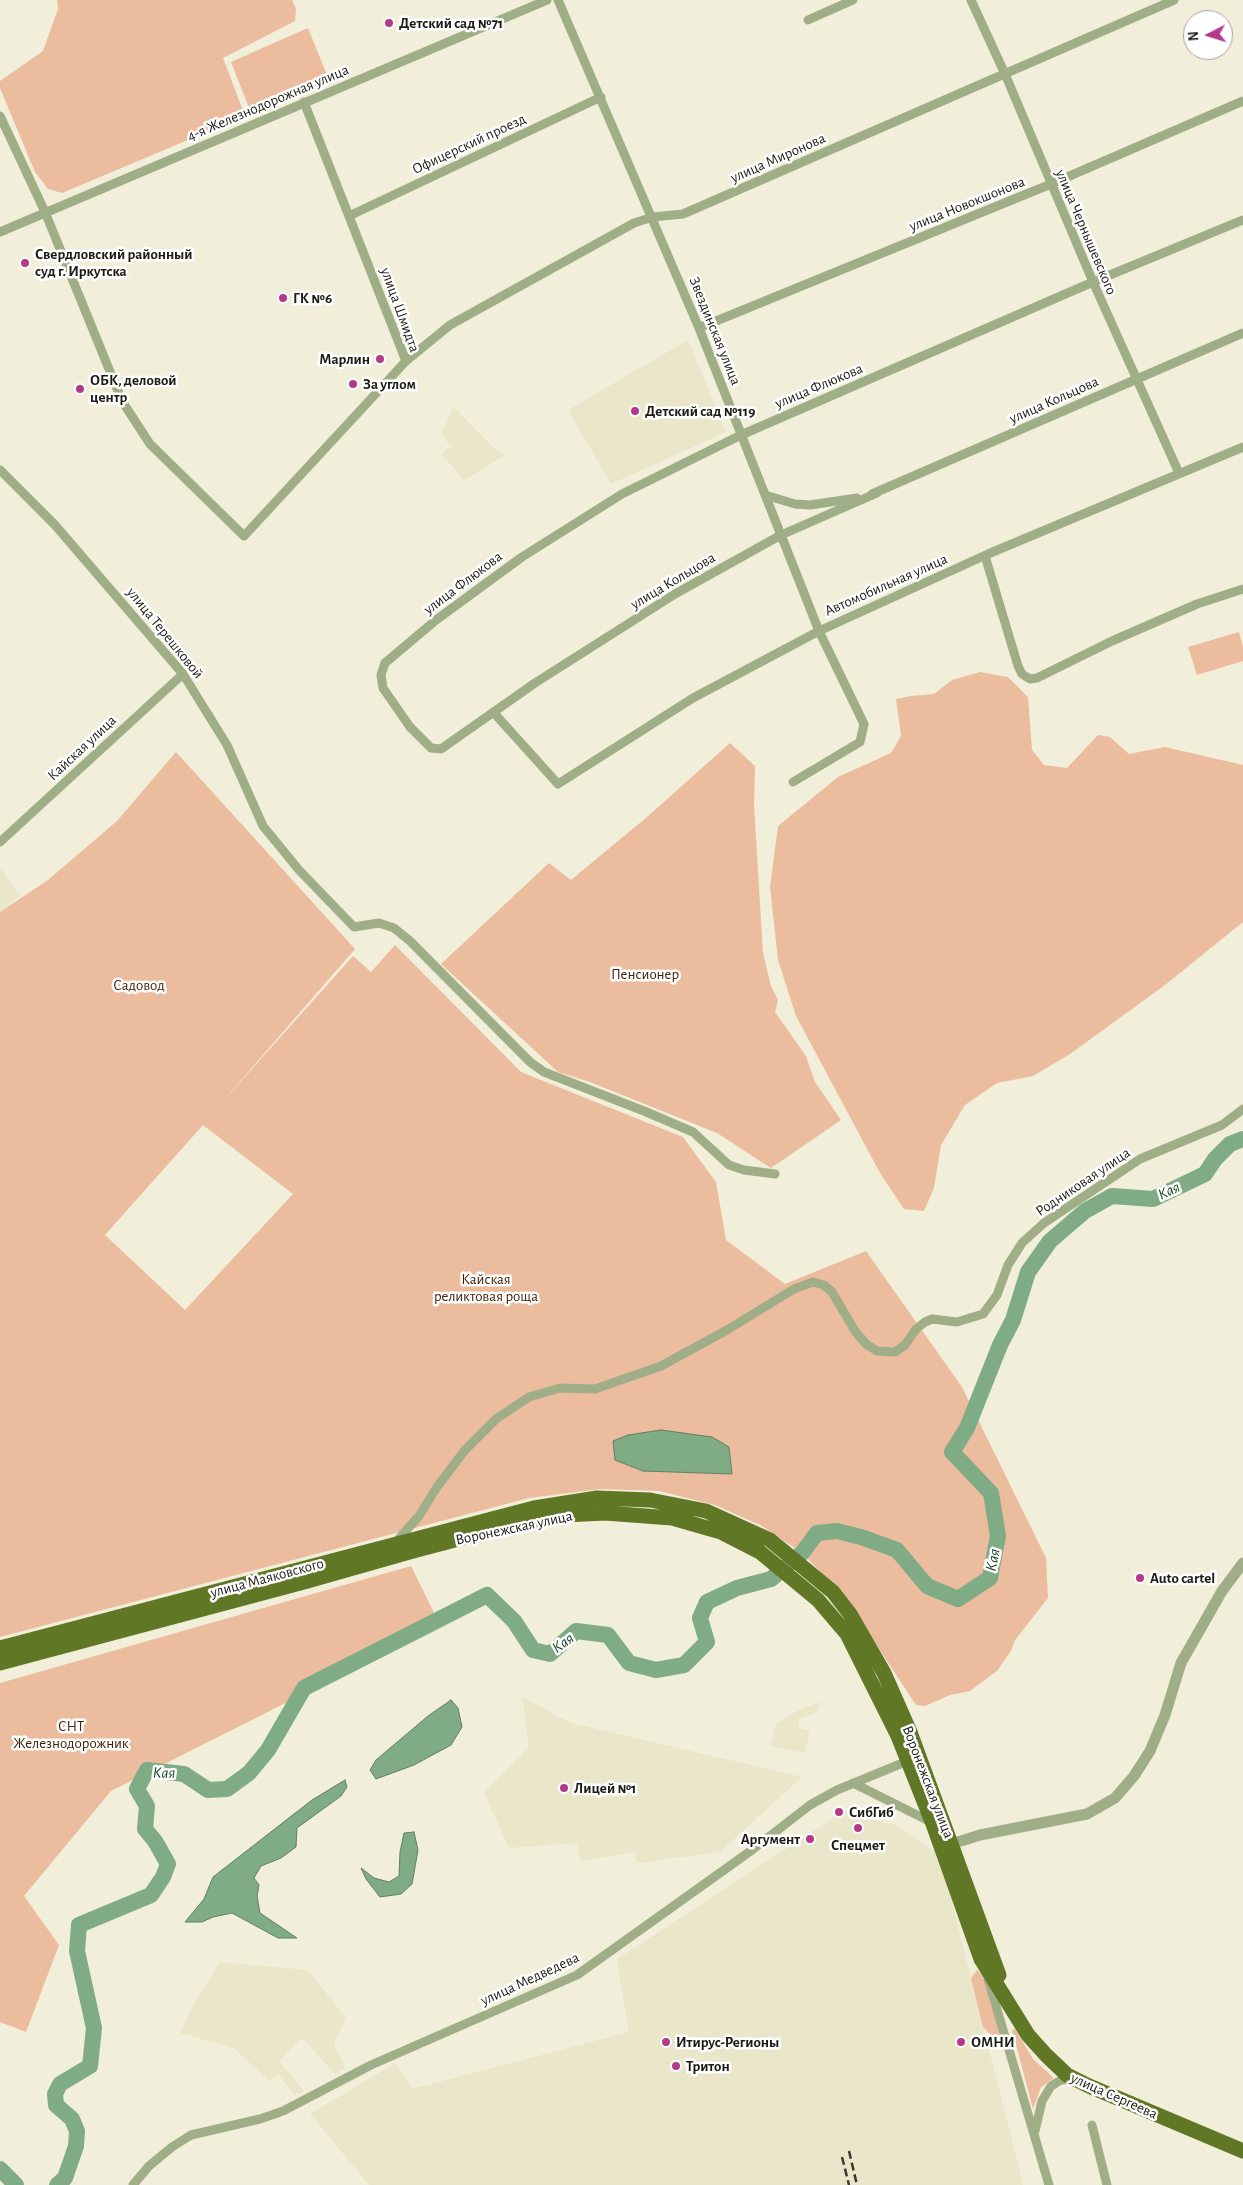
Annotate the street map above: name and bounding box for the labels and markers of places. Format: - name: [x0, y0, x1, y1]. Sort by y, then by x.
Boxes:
- place label: Детский сад №71: [399, 14, 503, 32]
- marker: Детский сад №71: [383, 17, 395, 29]
- place label: Свердловский районный суд г. Иркутска: [35, 245, 193, 280]
- marker: Свердловский районный суд г. Иркутска: [19, 257, 31, 269]
- place label: ГК №6: [293, 289, 332, 307]
- marker: ГК №6: [277, 292, 289, 304]
- place label: Марлин: [319, 350, 370, 368]
- marker: Марлин: [374, 353, 386, 365]
- place label: ОБК, деловой центр: [90, 371, 177, 406]
- place label: За углом: [363, 375, 416, 393]
- marker: За углом: [347, 378, 359, 390]
- marker: ОБК, деловой центр: [74, 383, 86, 395]
- place label: Детский сад №119: [645, 402, 755, 420]
- marker: Детский сад №119: [629, 405, 641, 417]
- place label: Auto cartel: [1150, 1569, 1215, 1587]
- marker: Auto cartel: [1134, 1572, 1146, 1584]
- place label: Лицей №1: [574, 1779, 636, 1797]
- marker: Лицей №1: [558, 1782, 570, 1794]
- place label: СибГиб: [849, 1803, 894, 1821]
- marker: СибГиб: [833, 1806, 845, 1818]
- marker: Спецмет: [852, 1822, 864, 1834]
- place label: Аргумент: [741, 1830, 800, 1848]
- marker: Аргумент: [804, 1833, 816, 1845]
- place label: Спецмет: [831, 1836, 885, 1854]
- place label: Итирус-Регионы: [676, 2033, 779, 2051]
- place label: ОМНИ: [971, 2033, 1015, 2051]
- marker: Итирус-Регионы: [660, 2036, 672, 2048]
- marker: ОМНИ: [955, 2036, 967, 2048]
- place label: Тритон: [686, 2057, 730, 2075]
- marker: Тритон: [670, 2060, 682, 2072]

